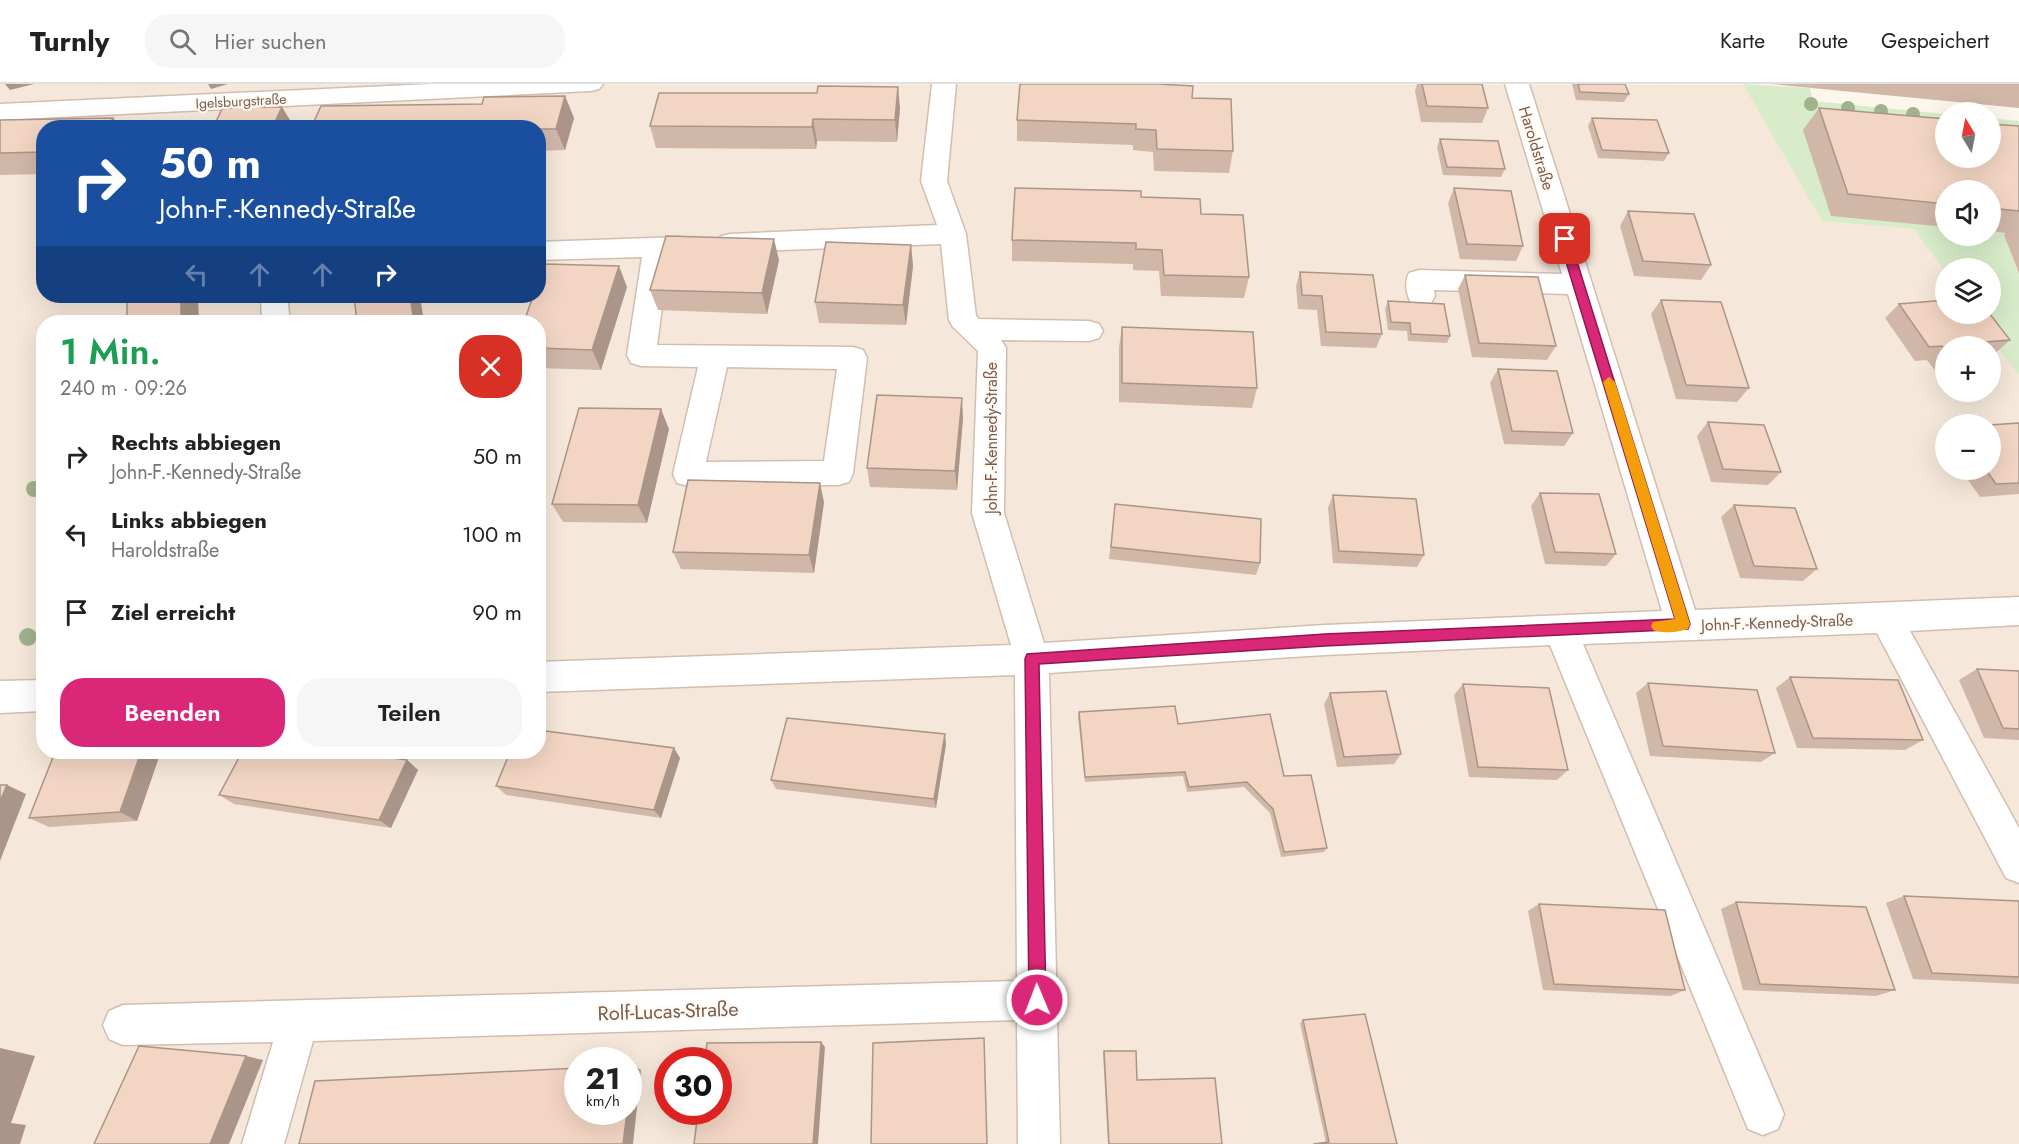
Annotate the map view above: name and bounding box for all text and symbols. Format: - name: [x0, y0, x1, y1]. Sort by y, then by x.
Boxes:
- search box: [145, 14, 565, 68]
- text: Turnly: [30, 21, 109, 62]
- icon: search: [166, 25, 199, 58]
- text: Hier suchen: [214, 25, 327, 57]
- text: Karte: [1720, 26, 1765, 56]
- text: Route: [1798, 26, 1848, 56]
- text: Gespeichert: [1881, 26, 1989, 56]
- street label: Igelsburgstraße: [195, 89, 287, 113]
- north arrow: [1935, 102, 2001, 168]
- map controls: [1935, 102, 2001, 480]
- street label: Haroldstraße: [1513, 103, 1560, 193]
- text: 50 m: [159, 133, 261, 194]
- icon: right: [60, 144, 138, 222]
- button: sound: [1935, 180, 2001, 246]
- text: John-F.-Kennedy-Straße: [159, 189, 416, 228]
- pin: [1539, 213, 1590, 264]
- icon: arrive: [1548, 222, 1581, 255]
- icon: left: [180, 258, 213, 291]
- icon: ahead: [243, 258, 276, 291]
- icon: ahead: [306, 258, 339, 291]
- icon: right: [369, 258, 402, 291]
- button: layers: [1935, 258, 2001, 324]
- text: 1 Min.: [60, 325, 161, 377]
- button: close: [459, 335, 522, 398]
- button: +: [1935, 336, 2001, 402]
- street label: John-F.-Kennedy-Straße: [980, 362, 1003, 516]
- text: 240 m · 09:26: [60, 374, 187, 403]
- button: −: [1935, 414, 2001, 480]
- text: Rechts abbiegen: [111, 426, 281, 458]
- icon: right: [60, 440, 93, 473]
- text: 50 m: [473, 440, 522, 472]
- text: John-F.-Kennedy-Straße: [111, 458, 301, 487]
- text: Links abbiegen: [111, 504, 267, 536]
- icon: left: [60, 518, 93, 551]
- text: 100 m: [462, 518, 522, 550]
- text: Haroldstraße: [111, 536, 219, 565]
- icon: arrive: [60, 596, 93, 629]
- text: Ziel erreicht: [111, 596, 235, 628]
- text: 90 m: [472, 596, 522, 628]
- street label: John-F.-Kennedy-Straße: [1699, 608, 1853, 637]
- button: Beenden: [60, 678, 285, 747]
- button: Teilen: [297, 678, 522, 747]
- position arrow: [1005, 968, 1069, 1032]
- street label: Rolf-Lucas-Straße: [597, 995, 739, 1028]
- speed limit sign: 30: [654, 1047, 732, 1125]
- text: 21: [586, 1057, 620, 1100]
- text: km/h: [586, 1090, 620, 1112]

